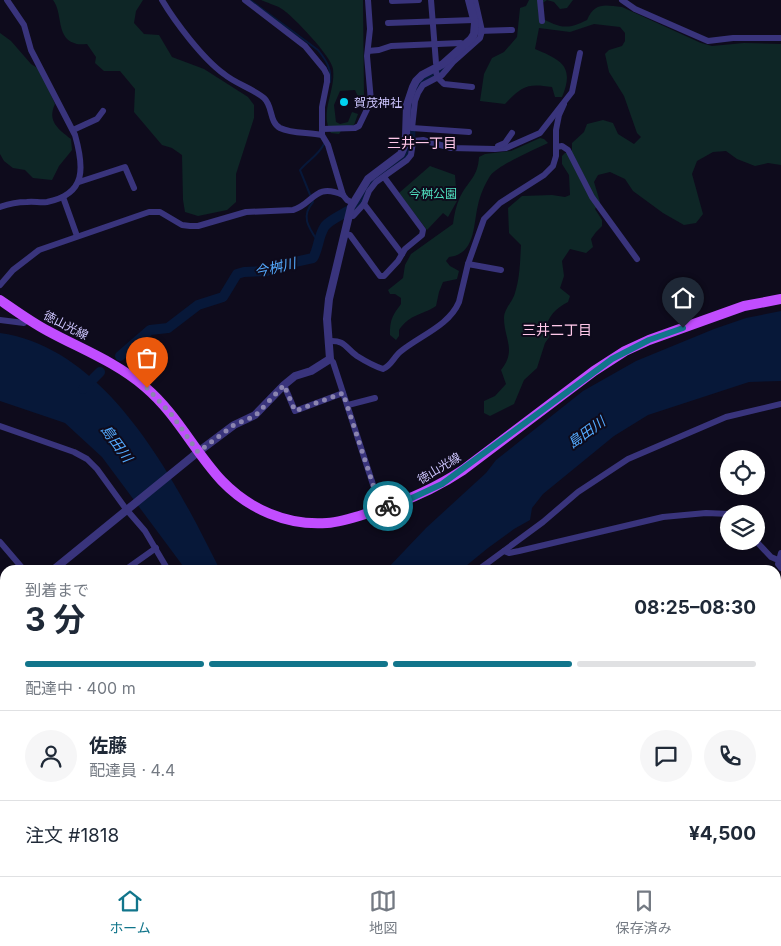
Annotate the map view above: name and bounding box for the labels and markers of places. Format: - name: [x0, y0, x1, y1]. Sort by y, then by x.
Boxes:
- place label: 賀茂神社: [354, 95, 402, 110]
- marker: 賀茂神社: [338, 96, 350, 108]
- pin: [662, 277, 704, 328]
- pin: [126, 337, 168, 388]

